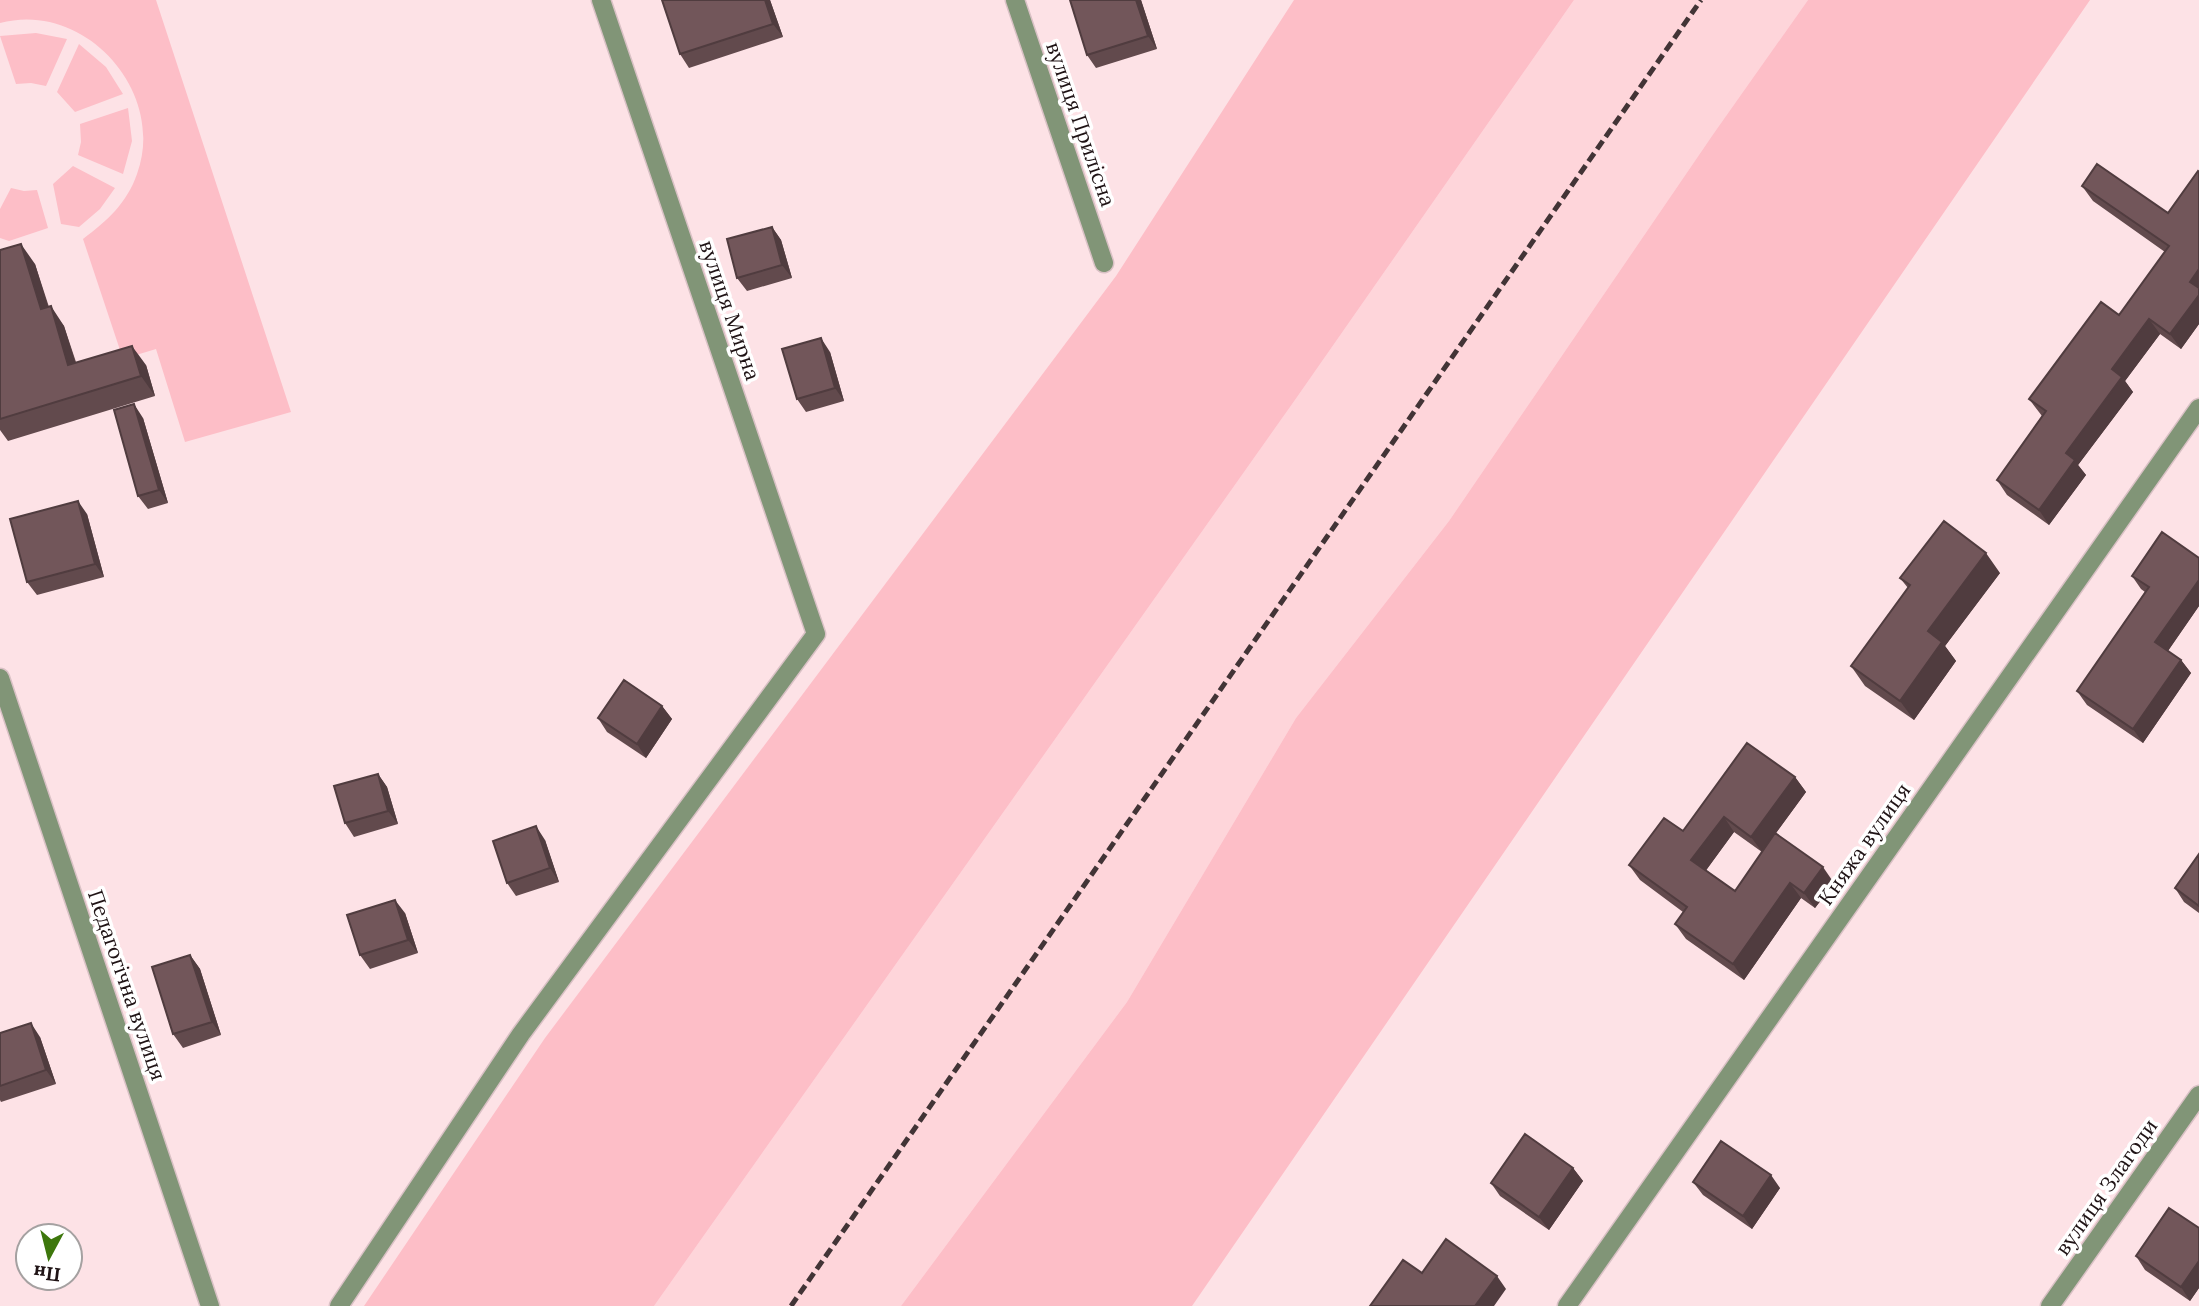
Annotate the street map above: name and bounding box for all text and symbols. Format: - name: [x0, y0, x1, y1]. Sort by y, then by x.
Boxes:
- street label: вулиця Прилісна: [1040, 38, 1122, 210]
- street label: вулиця Мирна: [693, 236, 767, 384]
- street label: Княжа вулиця: [1812, 778, 1916, 910]
- street label: Педагогічна вулиця: [82, 886, 172, 1084]
- street label: вулиця Злагоди: [2049, 1113, 2163, 1261]
- north arrow: [14, 1222, 84, 1292]
- text: Пн: [32, 1260, 62, 1287]

